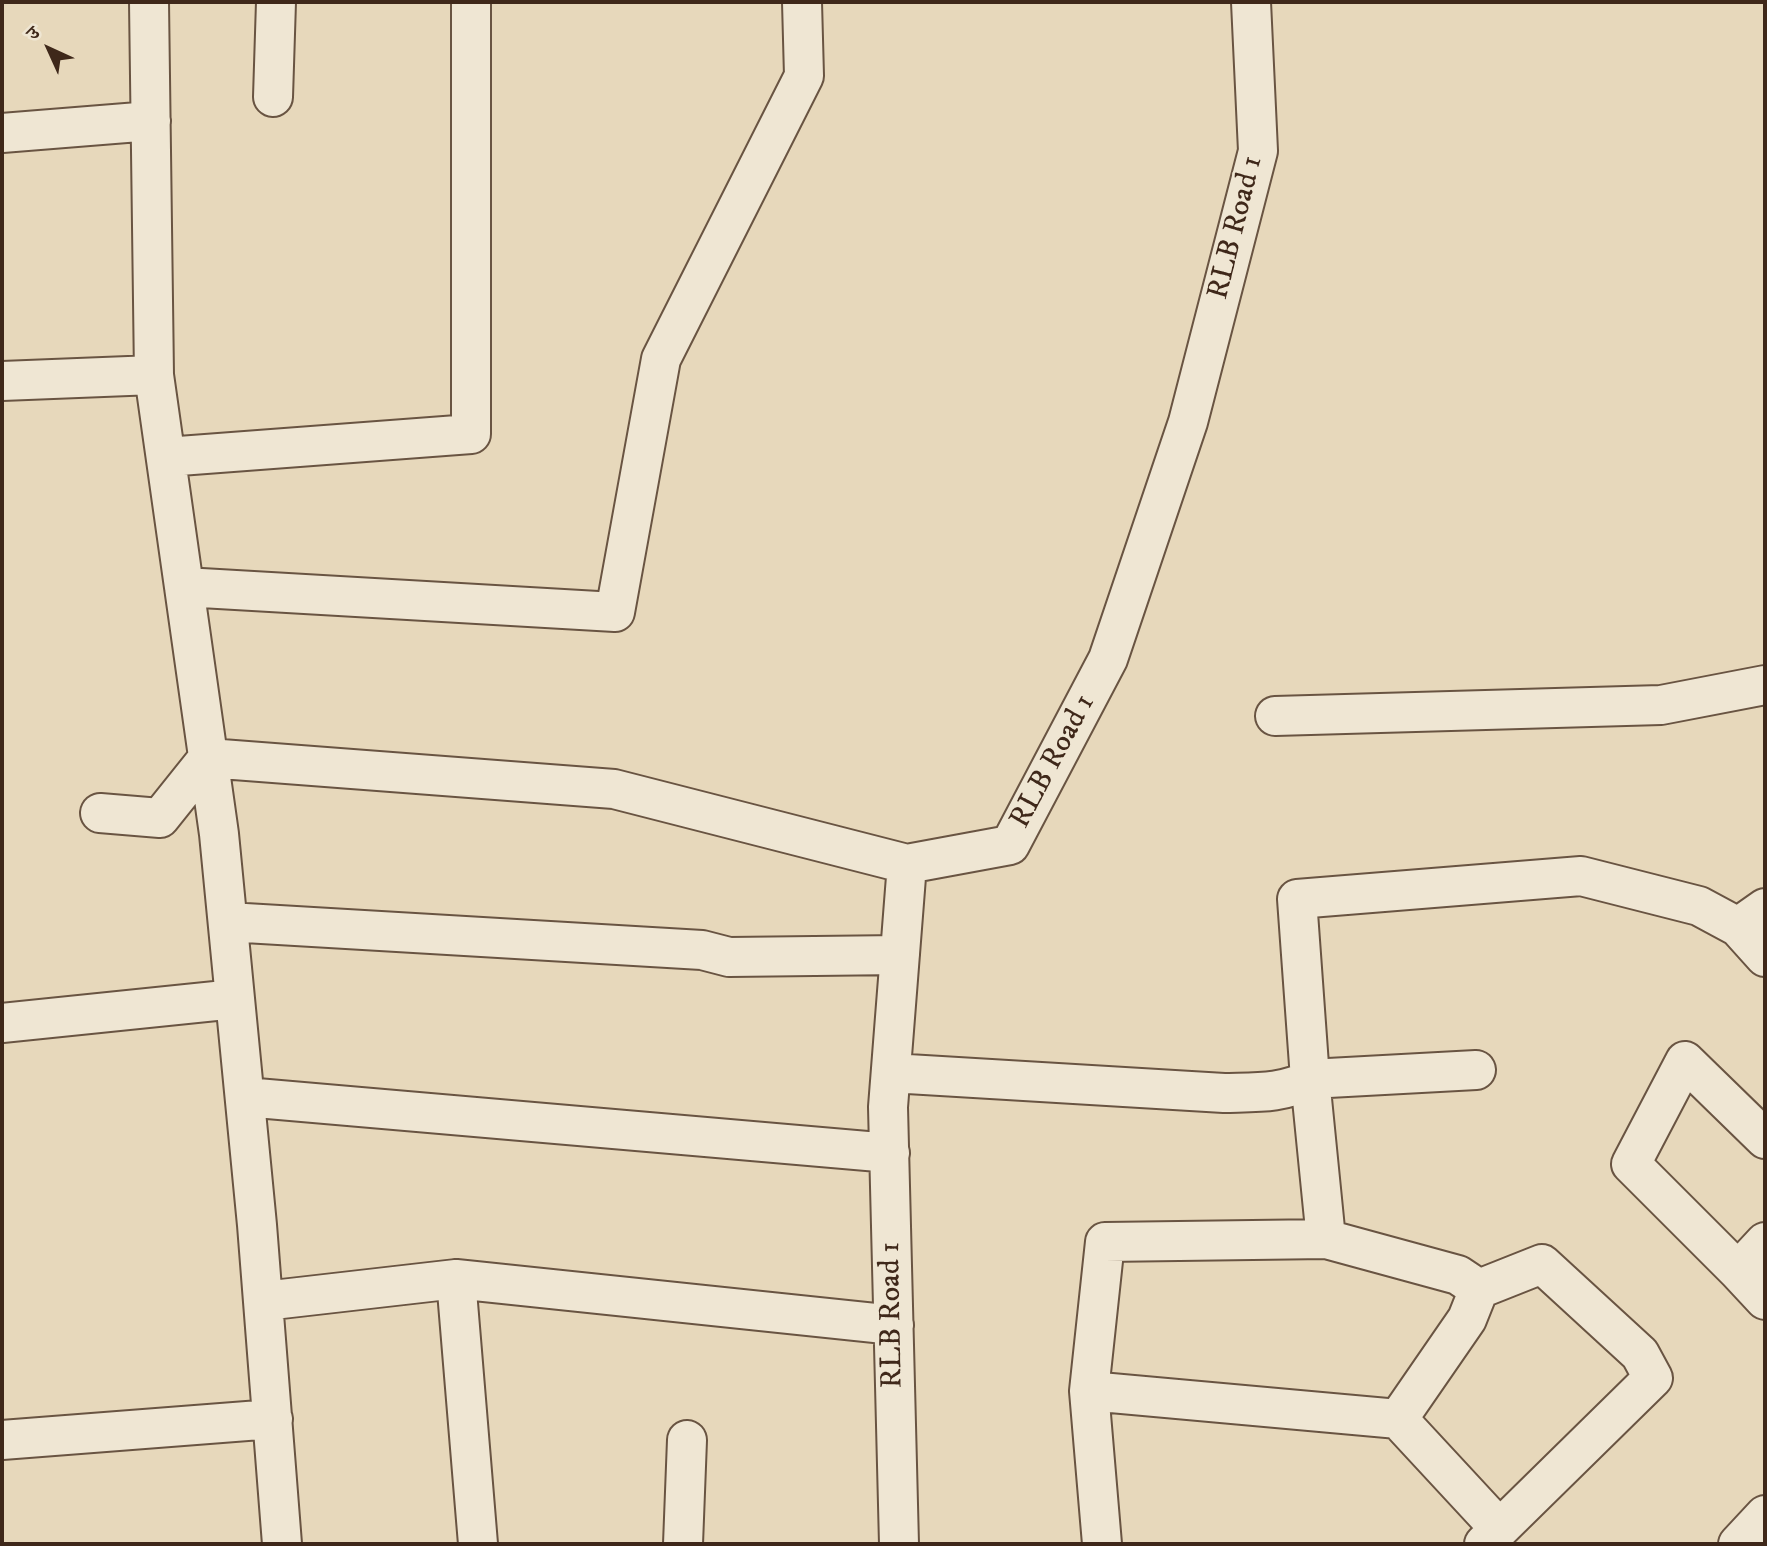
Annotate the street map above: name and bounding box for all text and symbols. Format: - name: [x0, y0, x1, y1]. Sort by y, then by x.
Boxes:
- north arrow: [14, 14, 84, 84]
- text: उ: [22, 22, 45, 45]
- street label: RLB Road 1: [1202, 153, 1272, 303]
- street label: RLB Road 1: [1004, 689, 1104, 835]
- street label: RLB Road 1: [874, 1241, 912, 1389]

